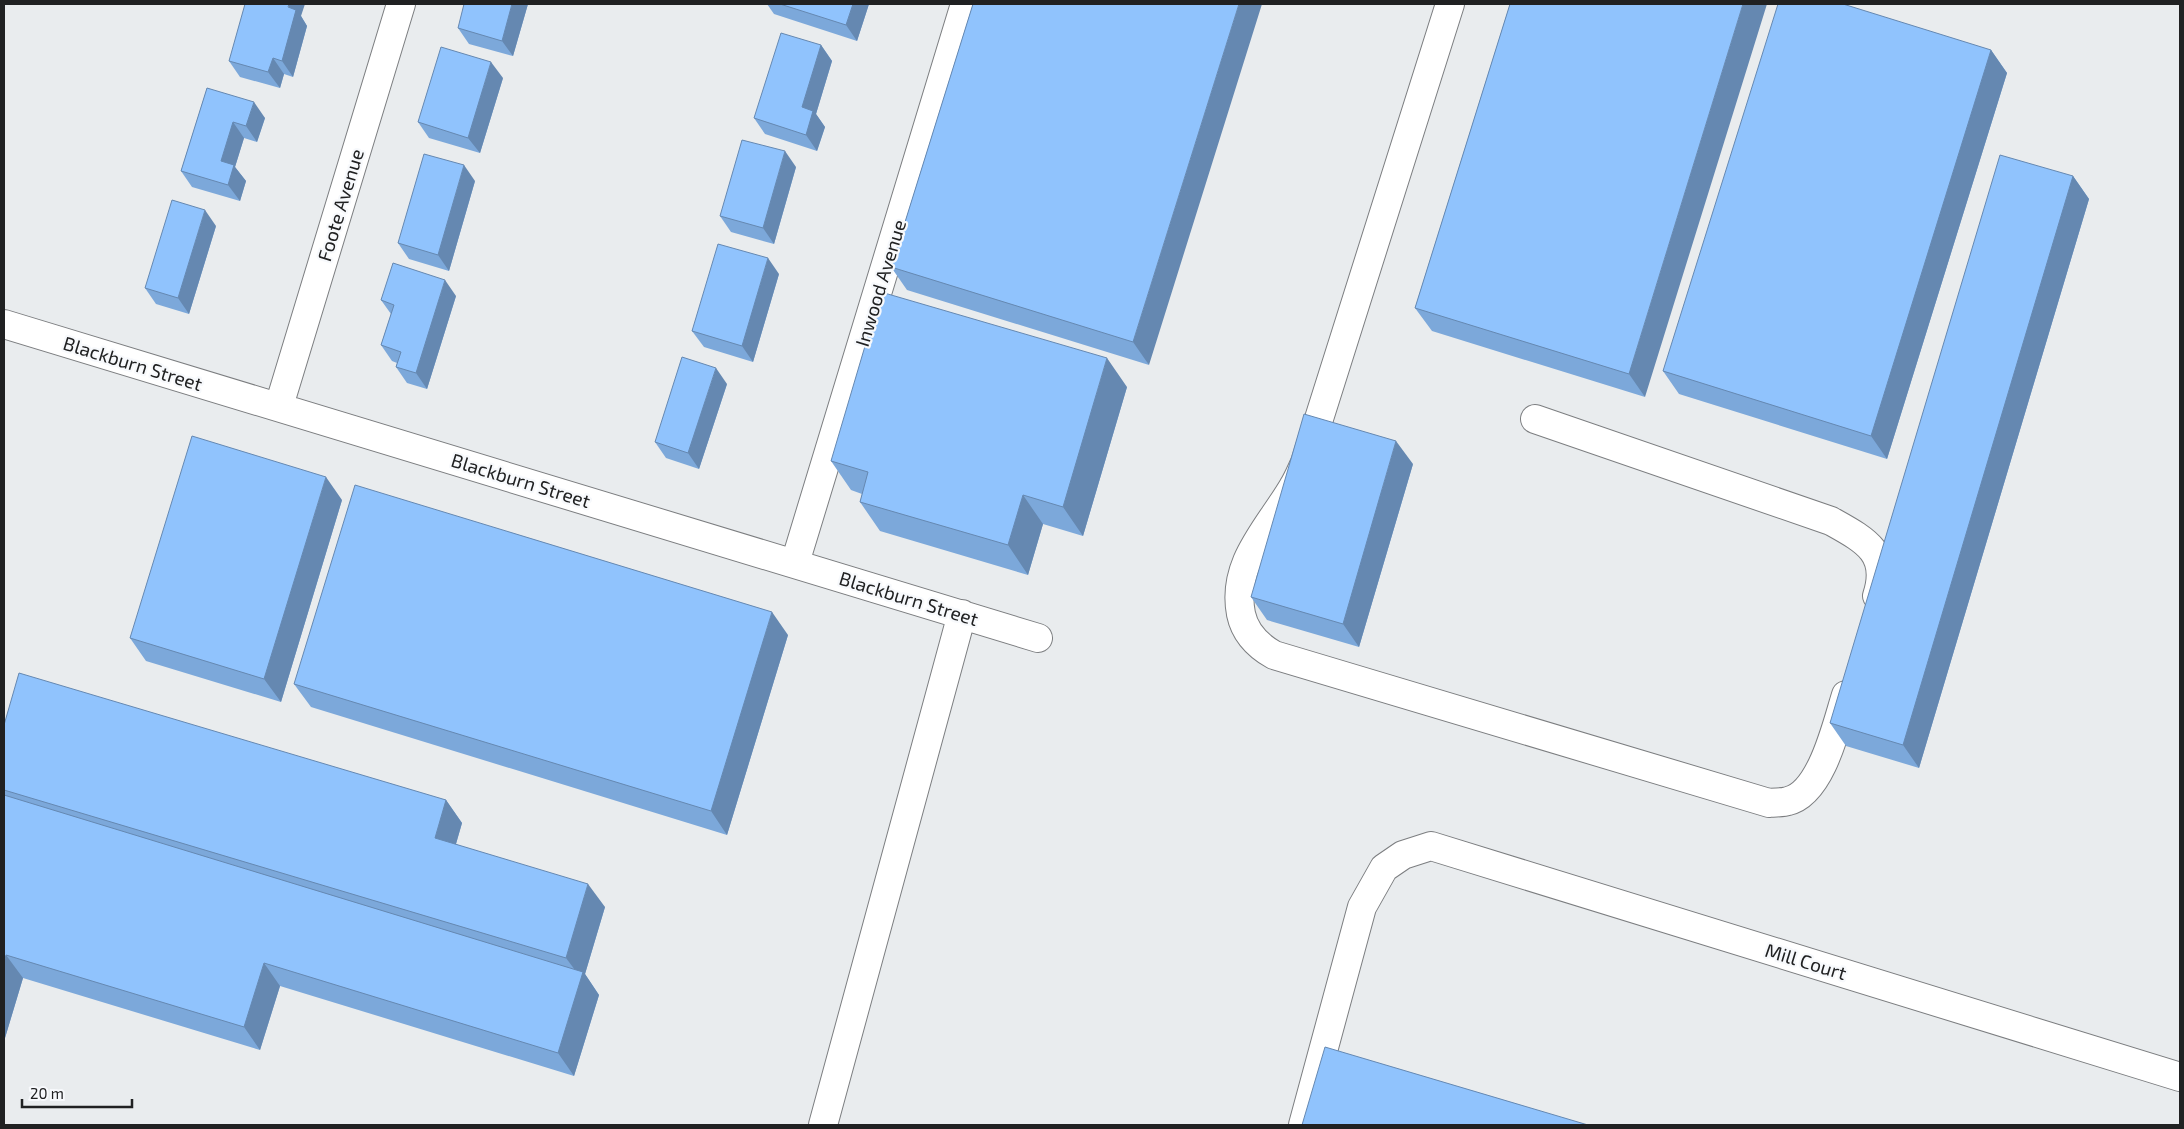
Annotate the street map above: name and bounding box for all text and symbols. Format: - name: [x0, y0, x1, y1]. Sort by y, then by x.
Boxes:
- street label: Foote Avenue: [312, 146, 368, 264]
- street label: Inwood Avenue: [850, 217, 910, 349]
- street label: Blackburn Street: [61, 331, 205, 395]
- street label: Blackburn Street: [449, 448, 593, 512]
- street label: Blackburn Street: [837, 566, 981, 630]
- street label: Mill Court: [1763, 938, 1849, 984]
- scale bar: [22, 1076, 132, 1108]
- text: 20 m: [30, 1084, 64, 1102]

